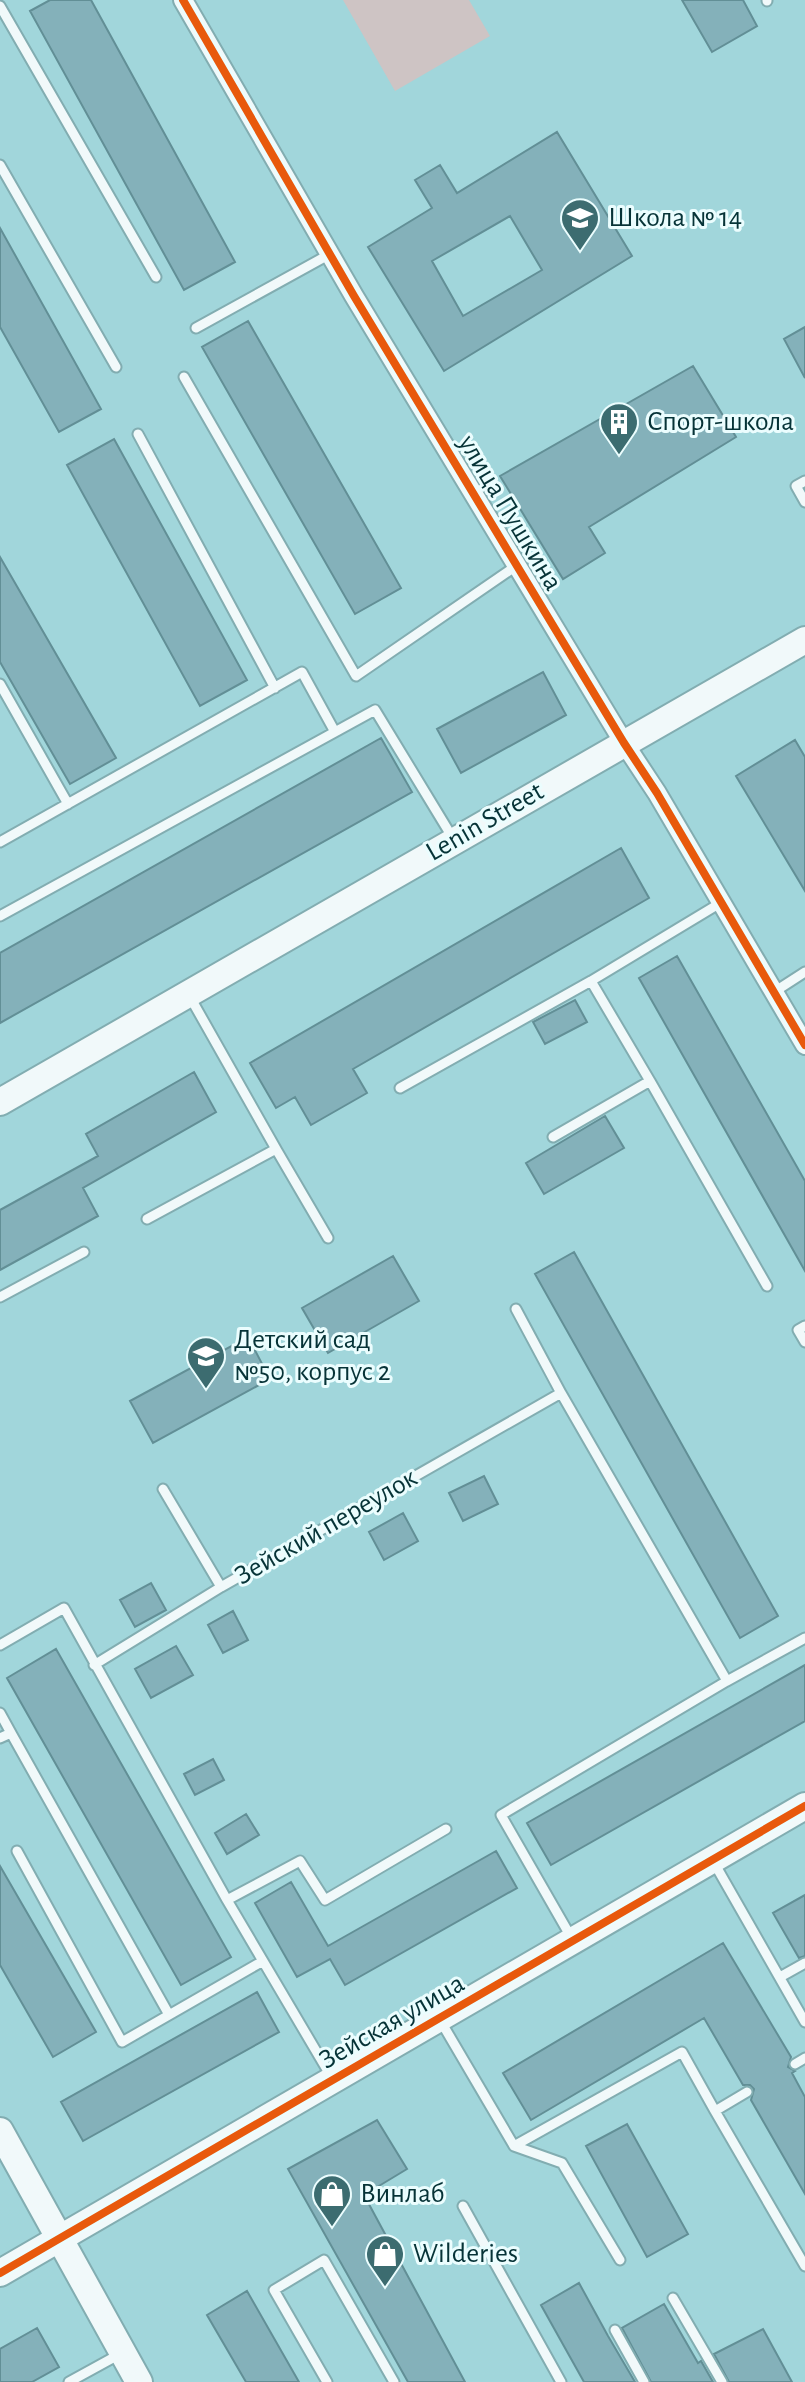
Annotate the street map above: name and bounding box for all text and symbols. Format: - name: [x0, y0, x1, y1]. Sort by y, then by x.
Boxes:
- school or university icon: Школа № 14: [559, 197, 601, 252]
- place label: Школа № 14: [608, 204, 742, 232]
- building icon: Спорт-школа: [598, 401, 640, 456]
- place label: Спорт-школа: [647, 408, 794, 436]
- street label: улица Пушкина: [452, 430, 567, 596]
- street label: Lenin Street: [422, 777, 549, 867]
- place label: Детский сад №50, корпус 2: [234, 1326, 390, 1386]
- school or university icon: Детский сад №50, корпус 2: [185, 1335, 227, 1390]
- street label: Зейский переулок: [230, 1464, 422, 1590]
- street label: Зейская улица: [315, 1969, 469, 2075]
- shop icon: Винлаб: [311, 2173, 353, 2228]
- place label: Винлаб: [360, 2180, 445, 2208]
- shop icon: Wilderies: [364, 2233, 406, 2288]
- place label: Wilderies: [413, 2240, 518, 2268]

